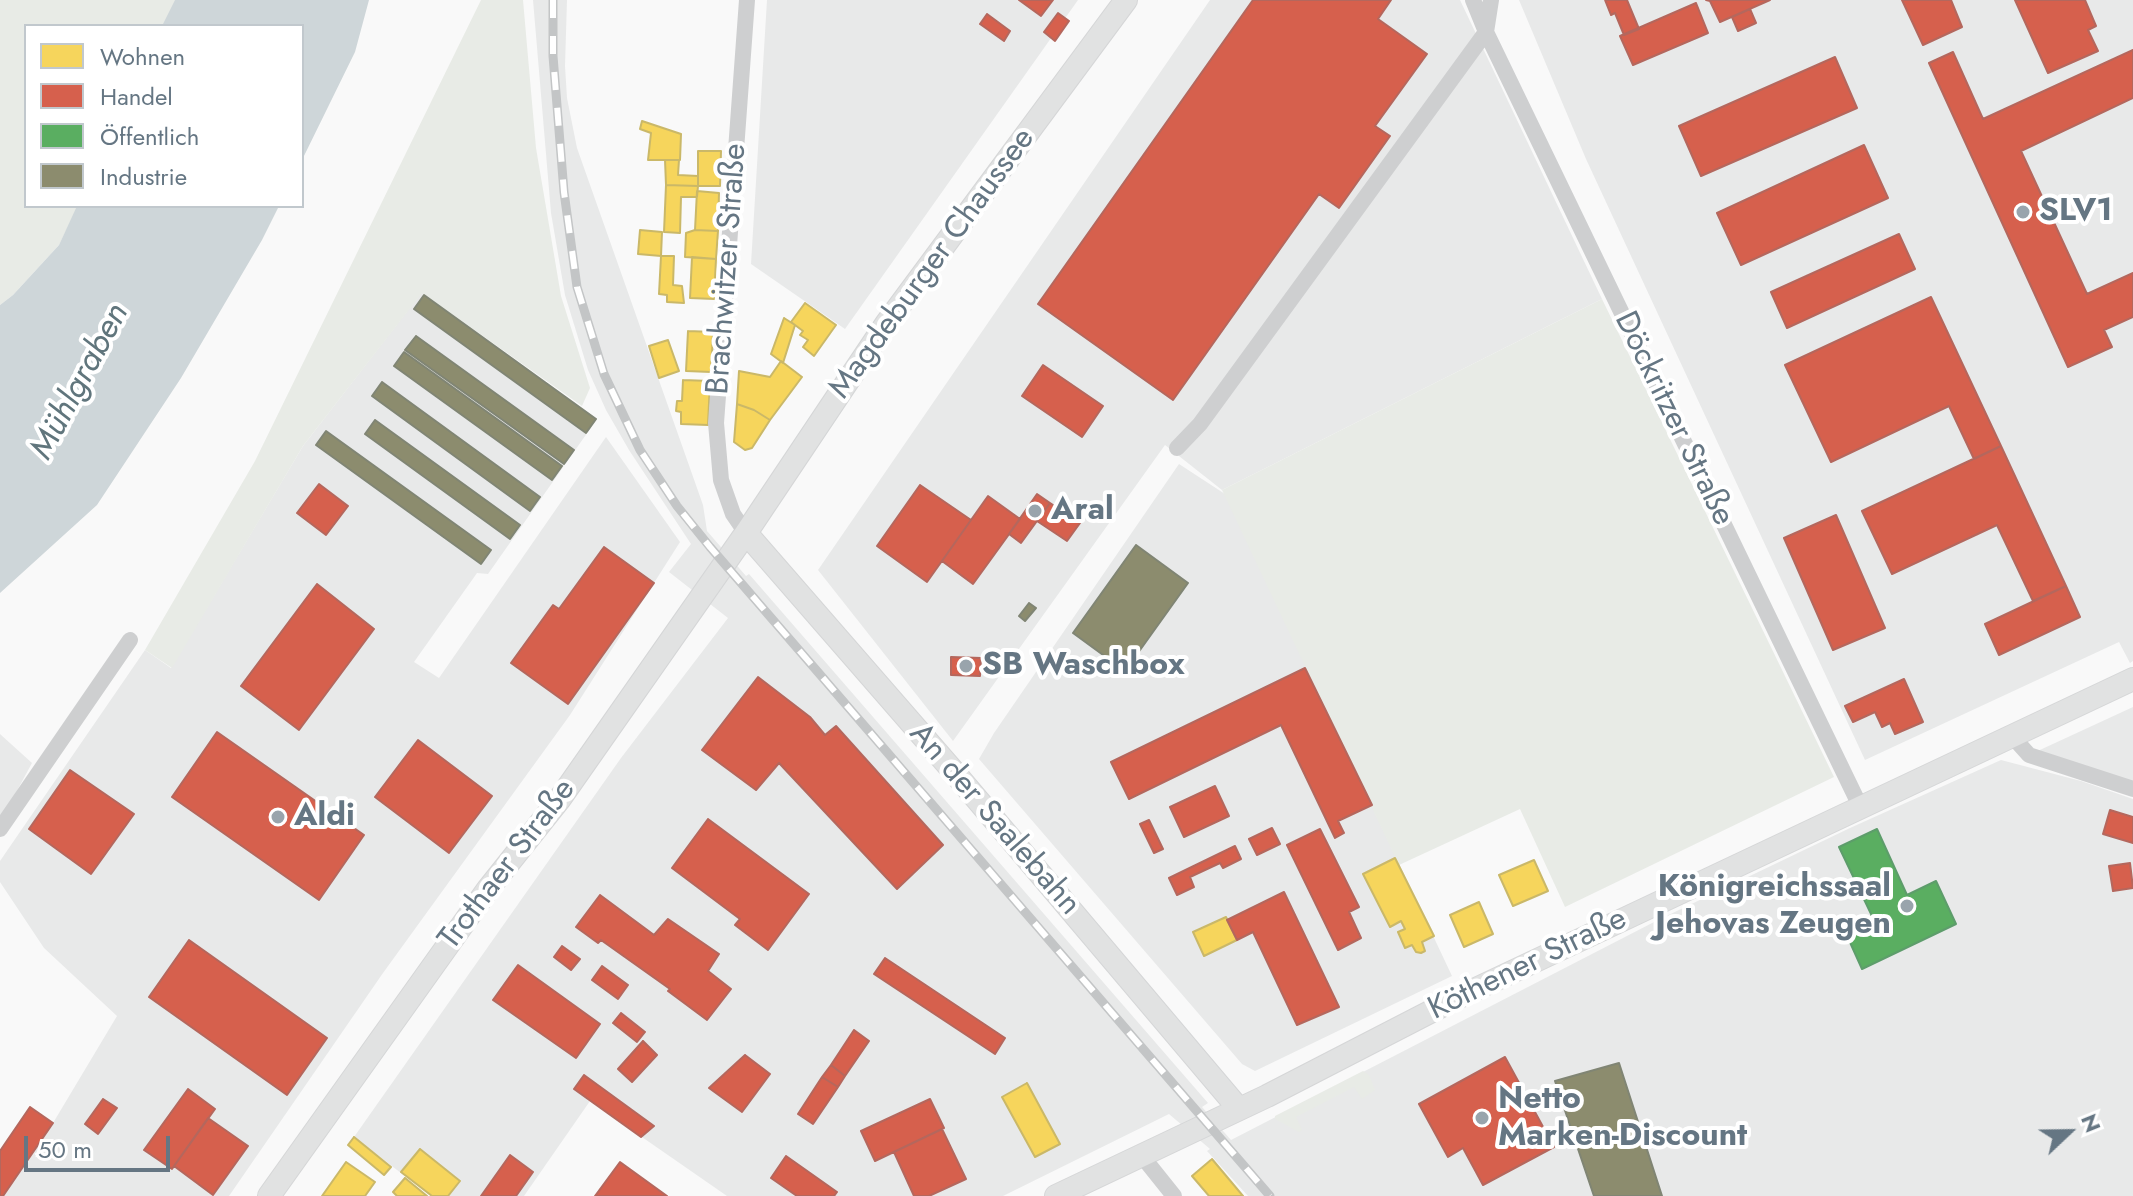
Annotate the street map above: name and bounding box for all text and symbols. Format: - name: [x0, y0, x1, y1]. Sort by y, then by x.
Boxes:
- legend: [24, 24, 304, 208]
- text: Wohnen: [100, 39, 185, 74]
- text: Handel: [100, 79, 173, 114]
- text: Öffentlich: [100, 119, 199, 154]
- street label: Magdeburger Chaussee: [822, 121, 1044, 407]
- street label: Brachwitzer Straße: [700, 142, 756, 396]
- text: Industrie: [100, 159, 187, 194]
- place label: SLV1: [2039, 193, 2113, 231]
- marker: SLV1: [2014, 203, 2032, 221]
- water label: Mühlgraben: [23, 297, 139, 467]
- street label: Döckritzer Straße: [1605, 306, 1741, 532]
- place label: Aral: [1051, 492, 1114, 530]
- marker: Aral: [1026, 502, 1044, 520]
- place label: SB Waschbox: [982, 647, 1185, 685]
- marker: SB Waschbox: [957, 657, 975, 675]
- street label: An der Saalebahn: [900, 716, 1088, 924]
- street label: Trothaer Straße: [431, 772, 585, 958]
- place label: Aldi: [294, 798, 355, 836]
- marker: Aldi: [269, 808, 287, 826]
- place label: Königreichssaal Jehovas Zeugen: [1655, 869, 1891, 944]
- marker: Königreichssaal Jehovas Zeugen: [1898, 897, 1916, 915]
- street label: Köthener Straße: [1423, 900, 1633, 1030]
- place label: Netto Marken-Discount: [1498, 1081, 1747, 1156]
- north arrow: [2029, 1092, 2109, 1172]
- marker: Netto Marken-Discount: [1473, 1109, 1491, 1127]
- text: N: [2073, 1109, 2109, 1137]
- scale bar: [28, 1120, 174, 1170]
- text: 50 m: [38, 1132, 92, 1167]

